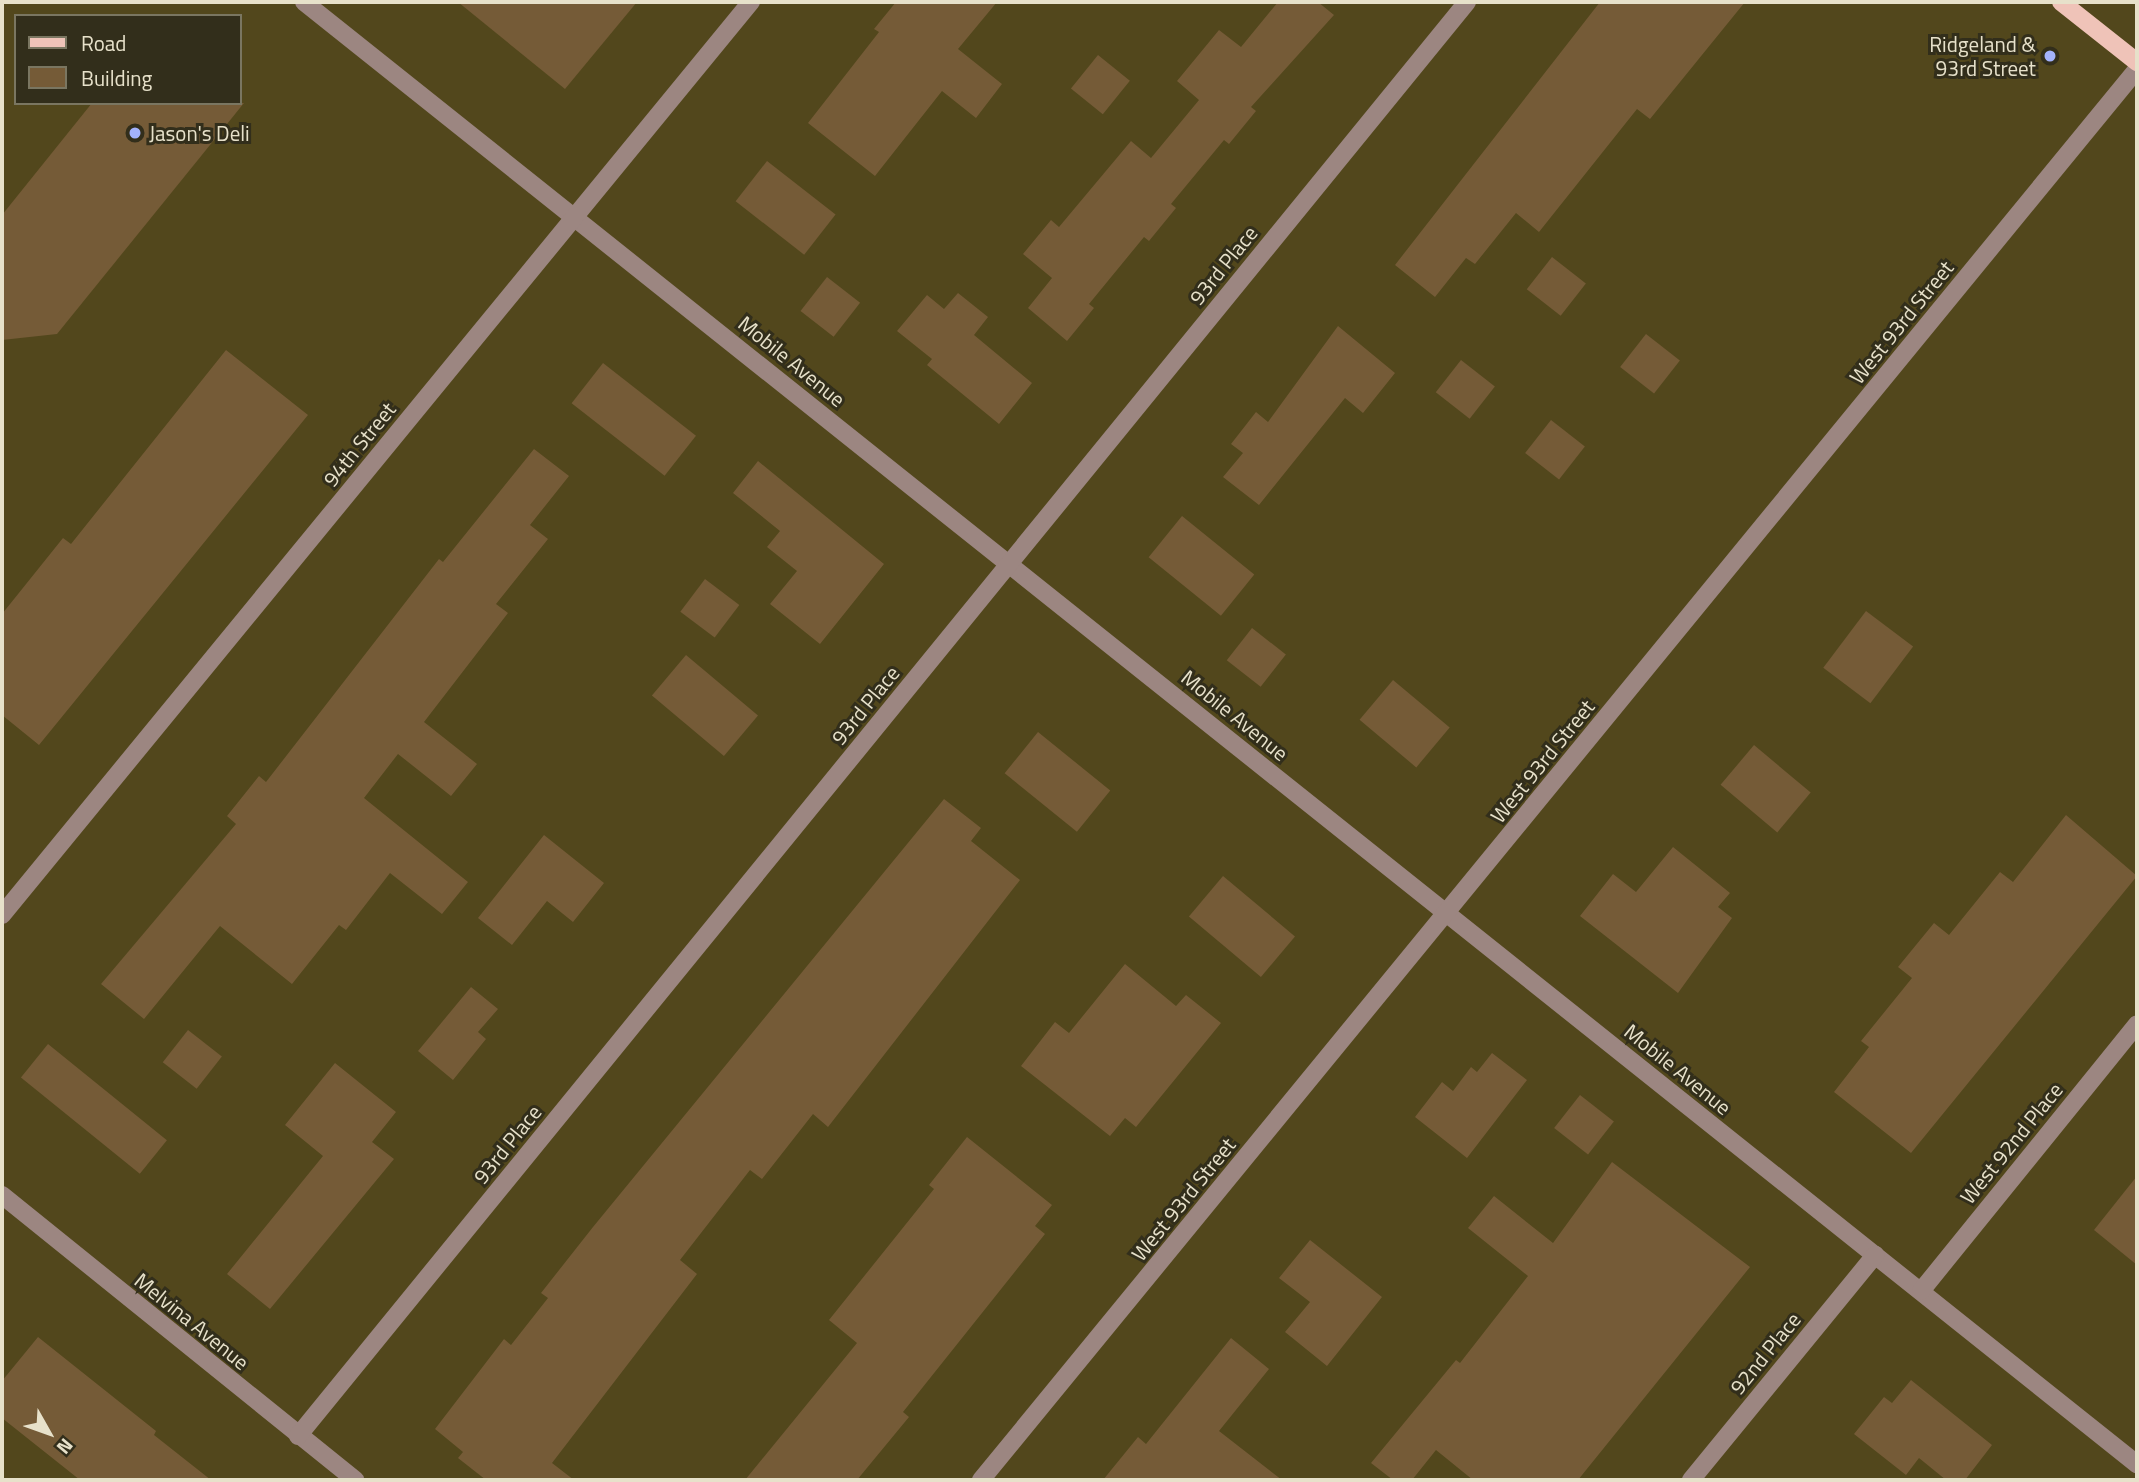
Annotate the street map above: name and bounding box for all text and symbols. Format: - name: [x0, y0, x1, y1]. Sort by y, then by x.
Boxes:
- legend: [14, 14, 242, 105]
- text: Road: [81, 27, 126, 59]
- place label: Ridgeland & 93rd Street: [1929, 31, 2036, 81]
- marker: Ridgeland & 93rd Street: [2042, 48, 2058, 64]
- text: Building: [81, 62, 152, 94]
- place label: Jason's Deli: [149, 120, 250, 146]
- marker: Jason's Deli: [127, 125, 143, 141]
- street label: 93rd Place: [1184, 221, 1262, 309]
- street label: West 93rd Street: [1844, 255, 1958, 389]
- street label: Mobile Avenue: [734, 310, 850, 412]
- street label: 94th Street: [317, 397, 401, 491]
- street label: 93rd Place: [826, 661, 904, 749]
- street label: Mobile Avenue: [1177, 664, 1293, 766]
- street label: West 93rd Street: [1485, 694, 1599, 828]
- street label: Mobile Avenue: [1620, 1018, 1736, 1120]
- street label: West 92nd Place: [1954, 1077, 2068, 1209]
- street label: 93rd Place: [468, 1100, 546, 1188]
- street label: West 93rd Street: [1126, 1132, 1240, 1266]
- street label: Melvina Avenue: [130, 1267, 254, 1375]
- street label: 92nd Place: [1724, 1307, 1806, 1399]
- north arrow: [14, 1398, 84, 1468]
- text: N: [50, 1432, 81, 1461]

